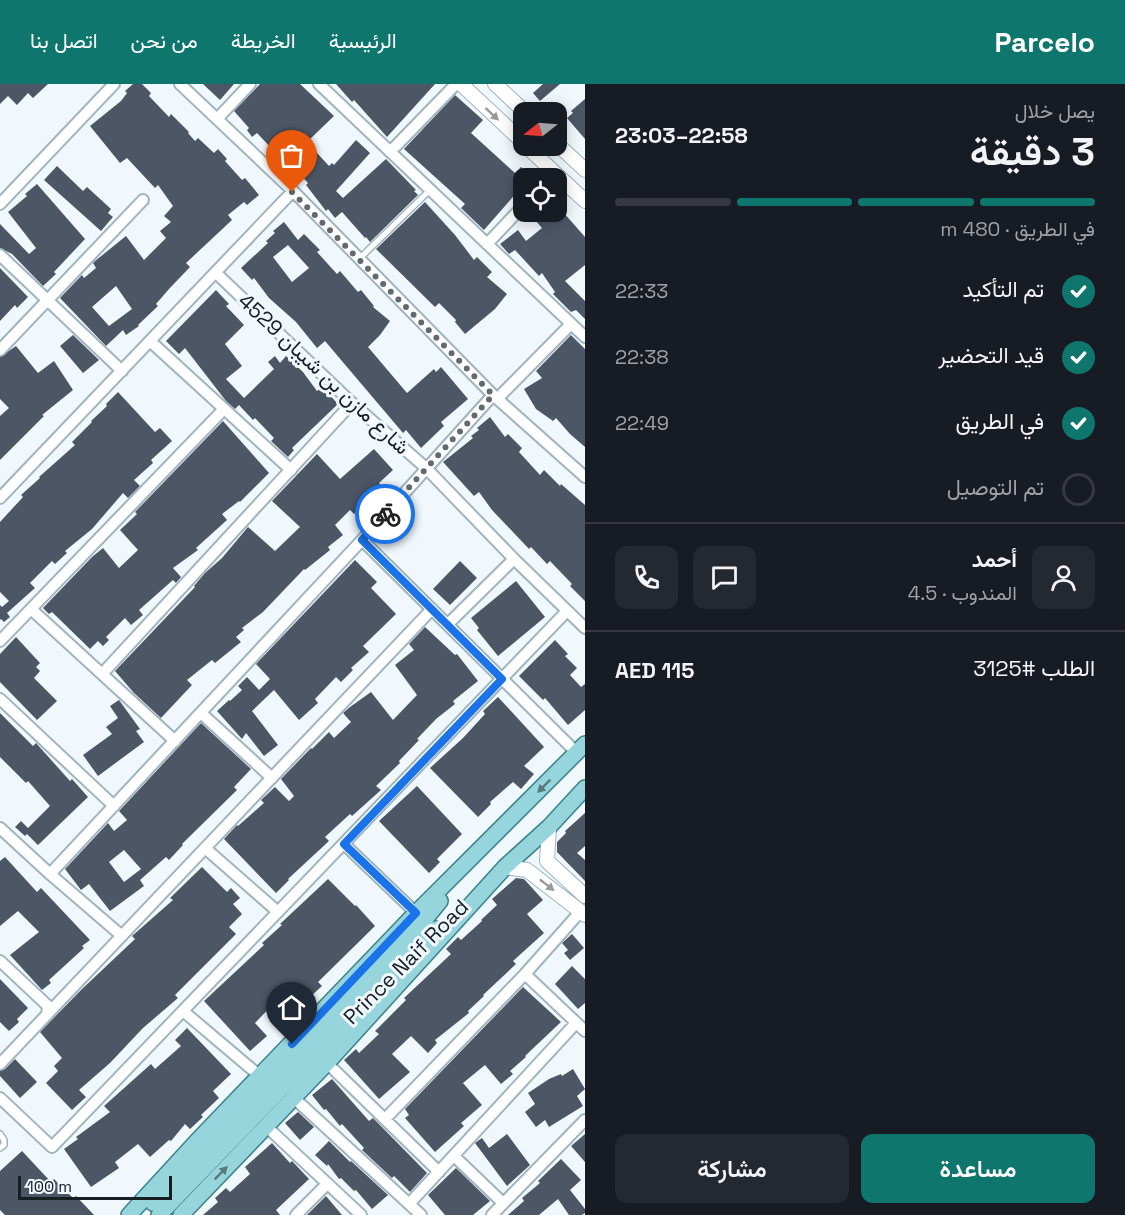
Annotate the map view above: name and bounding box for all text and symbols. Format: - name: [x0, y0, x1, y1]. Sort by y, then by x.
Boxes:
- text: Parcelo: [994, 24, 1095, 60]
- text: اتصل بنا: [30, 27, 98, 54]
- text: من نحن: [131, 27, 198, 54]
- text: الخريطة: [231, 27, 296, 54]
- text: الرئيسية: [329, 27, 397, 54]
- text: يصل خلال: [1015, 98, 1095, 124]
- north arrow: [513, 102, 567, 156]
- map controls: [513, 102, 567, 222]
- one-way arrow: [485, 106, 499, 120]
- text: 22:58–23:03: [615, 121, 748, 149]
- text: 3 دقيقة: [970, 127, 1095, 176]
- pin: [266, 130, 317, 192]
- icon: bag: [275, 139, 308, 172]
- button: locate: [513, 168, 567, 222]
- text: في الطريق · 480 m: [940, 216, 1095, 242]
- text: تم التأكيد: [963, 275, 1044, 303]
- icon: check: [1062, 275, 1095, 308]
- text: 22:33: [615, 278, 668, 304]
- street label: شارع مازن بن شيبان 4529: [232, 287, 416, 461]
- text: قيد التحضير: [938, 341, 1044, 369]
- icon: check: [1062, 341, 1095, 374]
- text: 22:38: [615, 344, 669, 370]
- text: في الطريق: [955, 407, 1044, 435]
- icon: check: [1062, 407, 1095, 440]
- text: 22:49: [615, 410, 669, 436]
- text: تم التوصيل: [947, 473, 1044, 501]
- courier: [355, 484, 415, 544]
- icon: bike: [369, 498, 402, 531]
- text: أحمد: [972, 545, 1017, 573]
- button: phone: [615, 546, 678, 609]
- button: chat: [693, 546, 756, 609]
- button: person: [1032, 546, 1095, 609]
- text: المندوب · 4.5: [908, 580, 1017, 606]
- text: الطلب #3125: [973, 654, 1095, 682]
- text: AED 115: [615, 656, 694, 684]
- one-way arrow: [537, 778, 551, 792]
- one-way arrow: [540, 879, 555, 891]
- street label: Prince Naif Road: [337, 893, 474, 1030]
- pin: [266, 982, 317, 1044]
- icon: home: [275, 991, 308, 1024]
- button: مشاركة: [615, 1134, 849, 1203]
- button: مساعدة: [861, 1134, 1095, 1203]
- one-way arrow: [214, 1166, 228, 1180]
- scale bar: [18, 1173, 172, 1200]
- text: 100 m: [27, 1176, 72, 1197]

